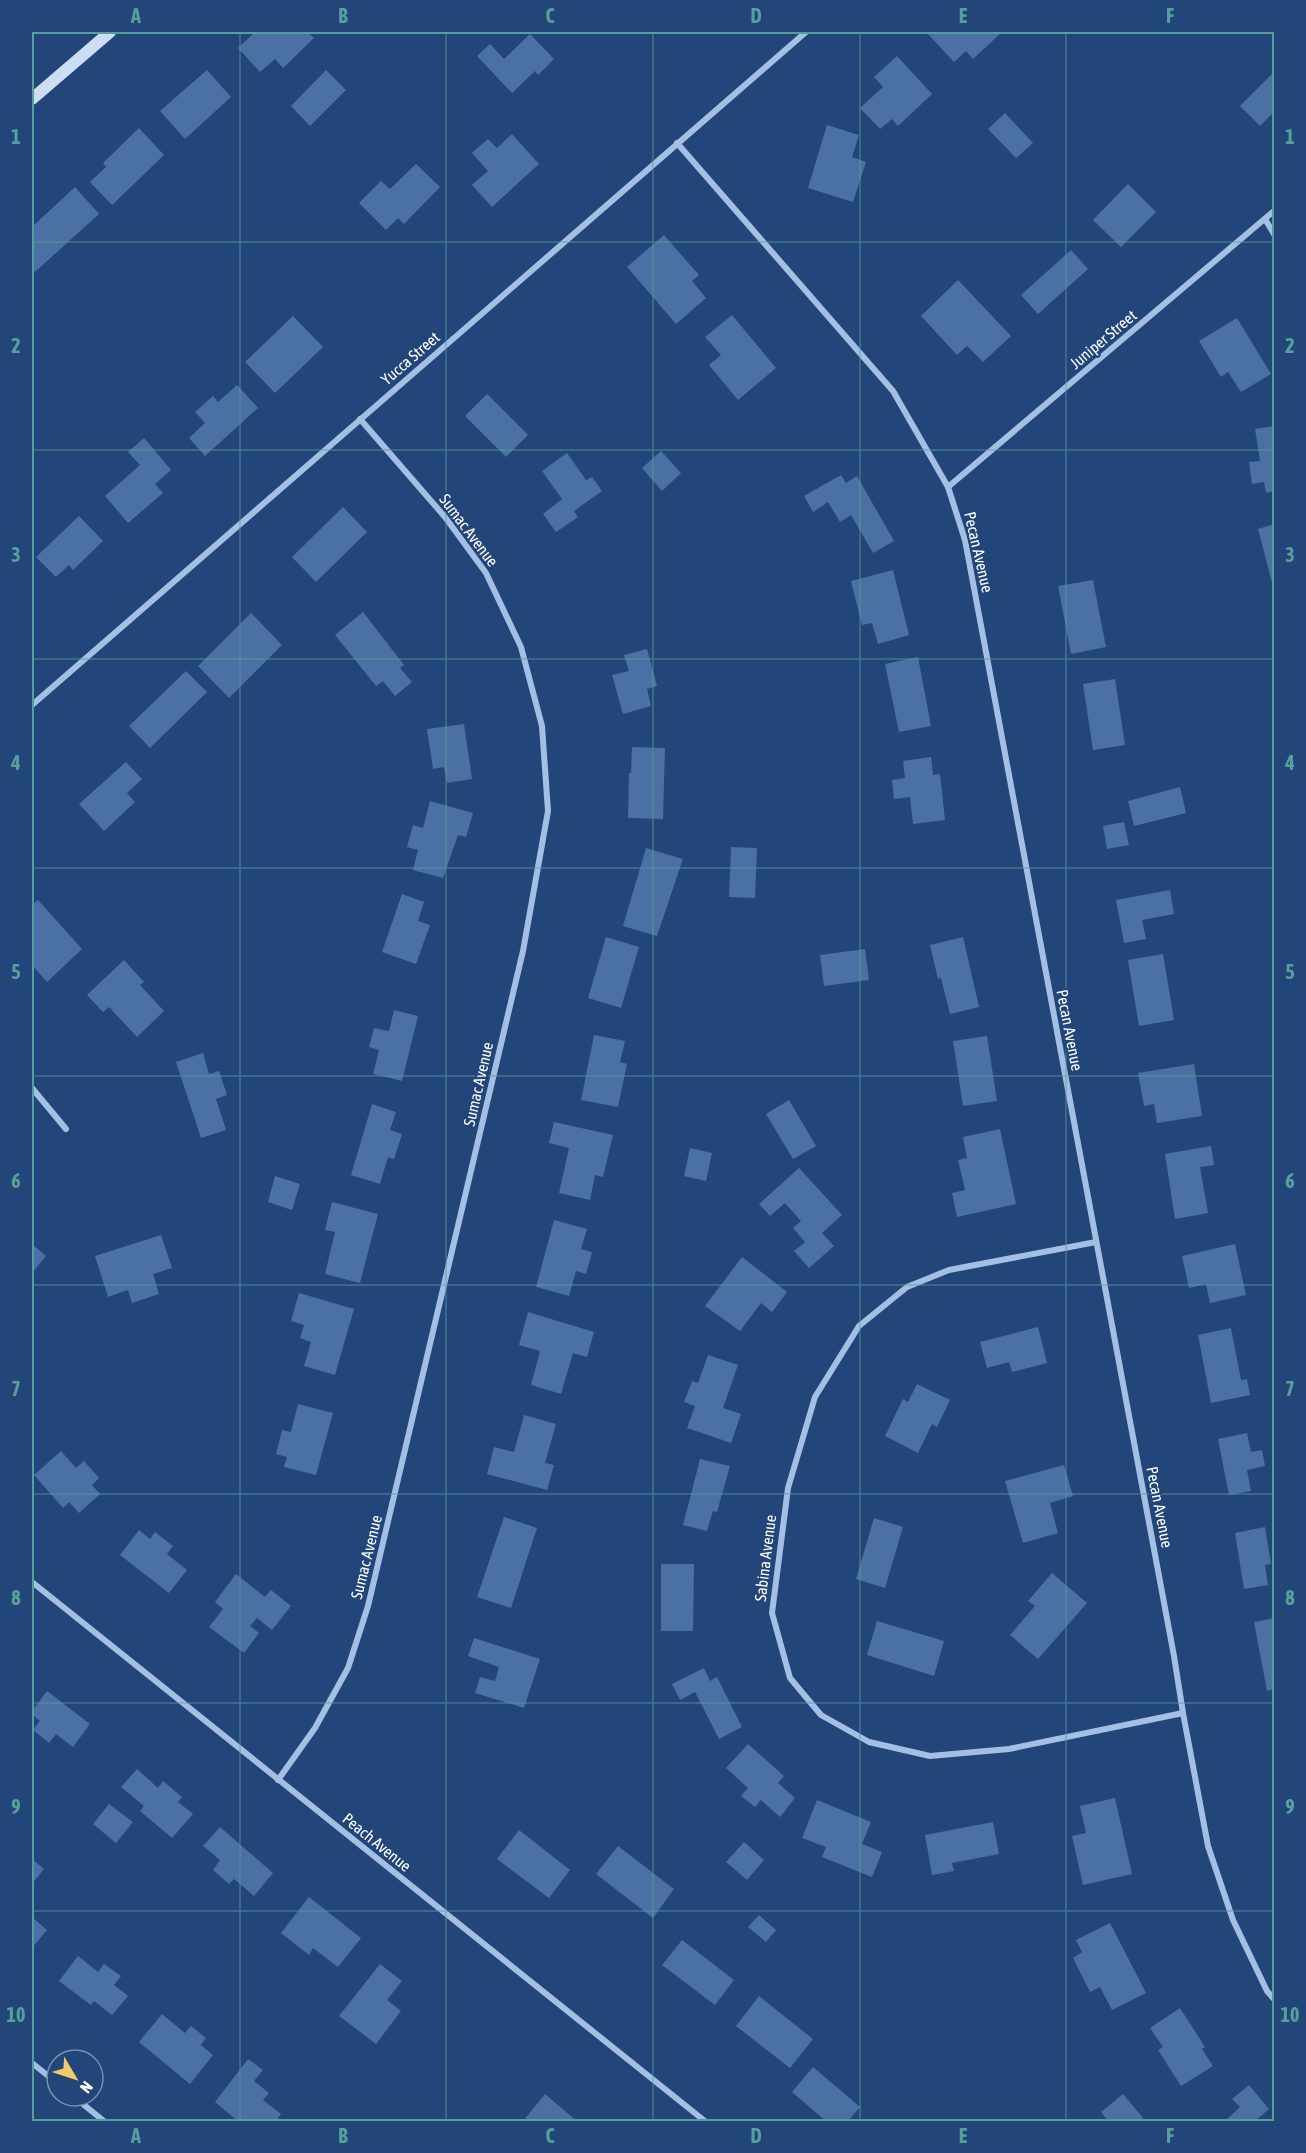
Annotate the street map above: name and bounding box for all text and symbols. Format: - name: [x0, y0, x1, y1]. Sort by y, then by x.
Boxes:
- text: A: [130, 4, 141, 27]
- text: B: [338, 4, 348, 27]
- text: C: [546, 4, 555, 27]
- text: D: [750, 4, 762, 27]
- text: E: [959, 4, 968, 27]
- text: F: [1166, 4, 1174, 27]
- text: 1: [11, 125, 21, 148]
- text: 1: [1285, 125, 1295, 148]
- street label: Juniper Street: [1066, 306, 1141, 373]
- street label: Yucca Street: [377, 328, 443, 388]
- text: 2: [11, 334, 21, 357]
- text: 2: [1285, 334, 1295, 357]
- street label: Sumac Avenue: [436, 490, 502, 570]
- street label: Pecan Avenue: [961, 510, 997, 594]
- text: 3: [11, 543, 21, 566]
- text: 3: [1285, 543, 1295, 566]
- text: 4: [10, 751, 21, 774]
- text: 4: [1284, 751, 1295, 774]
- text: 5: [11, 960, 21, 983]
- text: 5: [1285, 960, 1295, 983]
- street label: Pecan Avenue: [1053, 988, 1087, 1072]
- street label: Sumac Avenue: [460, 1040, 496, 1128]
- text: 6: [11, 1169, 21, 1192]
- text: 6: [1285, 1169, 1295, 1192]
- text: 7: [11, 1377, 21, 1400]
- text: 7: [1285, 1377, 1295, 1400]
- street label: Pecan Avenue: [1143, 1465, 1177, 1549]
- street label: Sumac Avenue: [347, 1513, 385, 1601]
- street label: Sabina Avenue: [751, 1514, 779, 1602]
- text: 8: [11, 1586, 21, 1609]
- text: 8: [1285, 1586, 1295, 1609]
- text: 9: [11, 1795, 21, 1818]
- text: 9: [1285, 1795, 1295, 1818]
- street label: Peach Avenue: [339, 1809, 415, 1875]
- text: 10: [7, 2003, 25, 2026]
- text: 10: [1281, 2003, 1299, 2026]
- north arrow: [45, 2048, 105, 2108]
- text: N: [77, 2078, 97, 2097]
- text: A: [130, 2124, 141, 2147]
- text: B: [338, 2124, 348, 2147]
- text: C: [546, 2124, 555, 2147]
- text: D: [750, 2124, 762, 2147]
- text: E: [959, 2124, 968, 2147]
- text: F: [1166, 2124, 1174, 2147]

